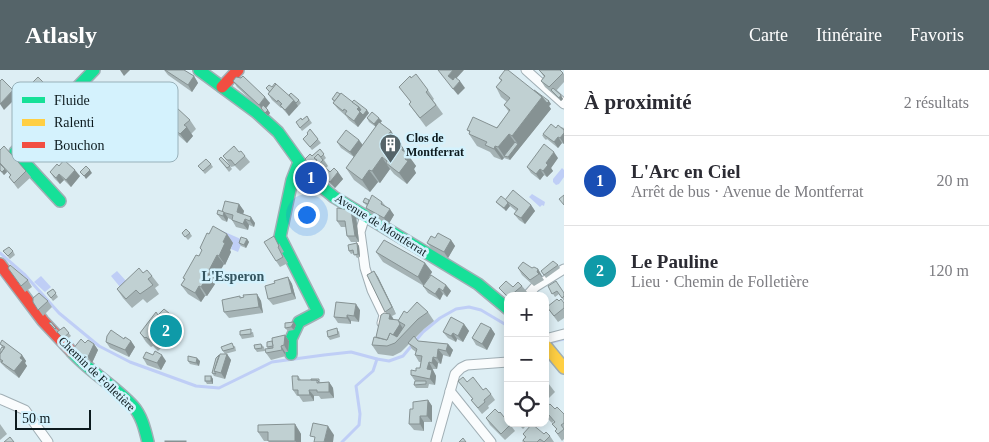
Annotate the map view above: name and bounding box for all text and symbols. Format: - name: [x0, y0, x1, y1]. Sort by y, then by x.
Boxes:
- text: Atlasly: [25, 22, 97, 48]
- text: Carte: [749, 25, 788, 45]
- text: Itinéraire: [816, 25, 882, 45]
- text: Favoris: [910, 25, 964, 45]
- legend: [12, 82, 178, 162]
- text: À proximité: [584, 90, 692, 114]
- text: Fluide: [54, 93, 90, 108]
- text: 2 résultats: [904, 94, 969, 111]
- text: Ralenti: [54, 115, 95, 130]
- place label: Clos de Montferrat: [406, 131, 464, 159]
- building icon: Clos de Montferrat: [378, 133, 402, 164]
- text: Bouchon: [54, 138, 105, 153]
- pin: 1: [295, 159, 327, 197]
- text: L'Arc en Ciel: [631, 161, 740, 182]
- text: 1: [596, 172, 604, 189]
- text: 20 m: [937, 172, 969, 189]
- text: Arrêt de bus · Avenue de Montferrat: [631, 183, 864, 200]
- street label: Avenue de Montferrat: [332, 191, 430, 259]
- your location: [294, 202, 320, 228]
- text: Le Pauline: [631, 251, 718, 272]
- text: 2: [596, 262, 604, 279]
- text: 120 m: [929, 262, 969, 279]
- district label: L'Esperon: [202, 269, 265, 284]
- text: Lieu · Chemin de Folletière: [631, 273, 809, 290]
- map controls: [504, 292, 549, 427]
- button: +: [504, 292, 549, 337]
- pin: 2: [150, 312, 182, 350]
- street label: Chemin de Folletière: [56, 334, 138, 414]
- button: −: [504, 337, 549, 382]
- button: locate: [504, 382, 549, 427]
- scale bar: [15, 407, 91, 430]
- text: 50 m: [22, 411, 50, 426]

